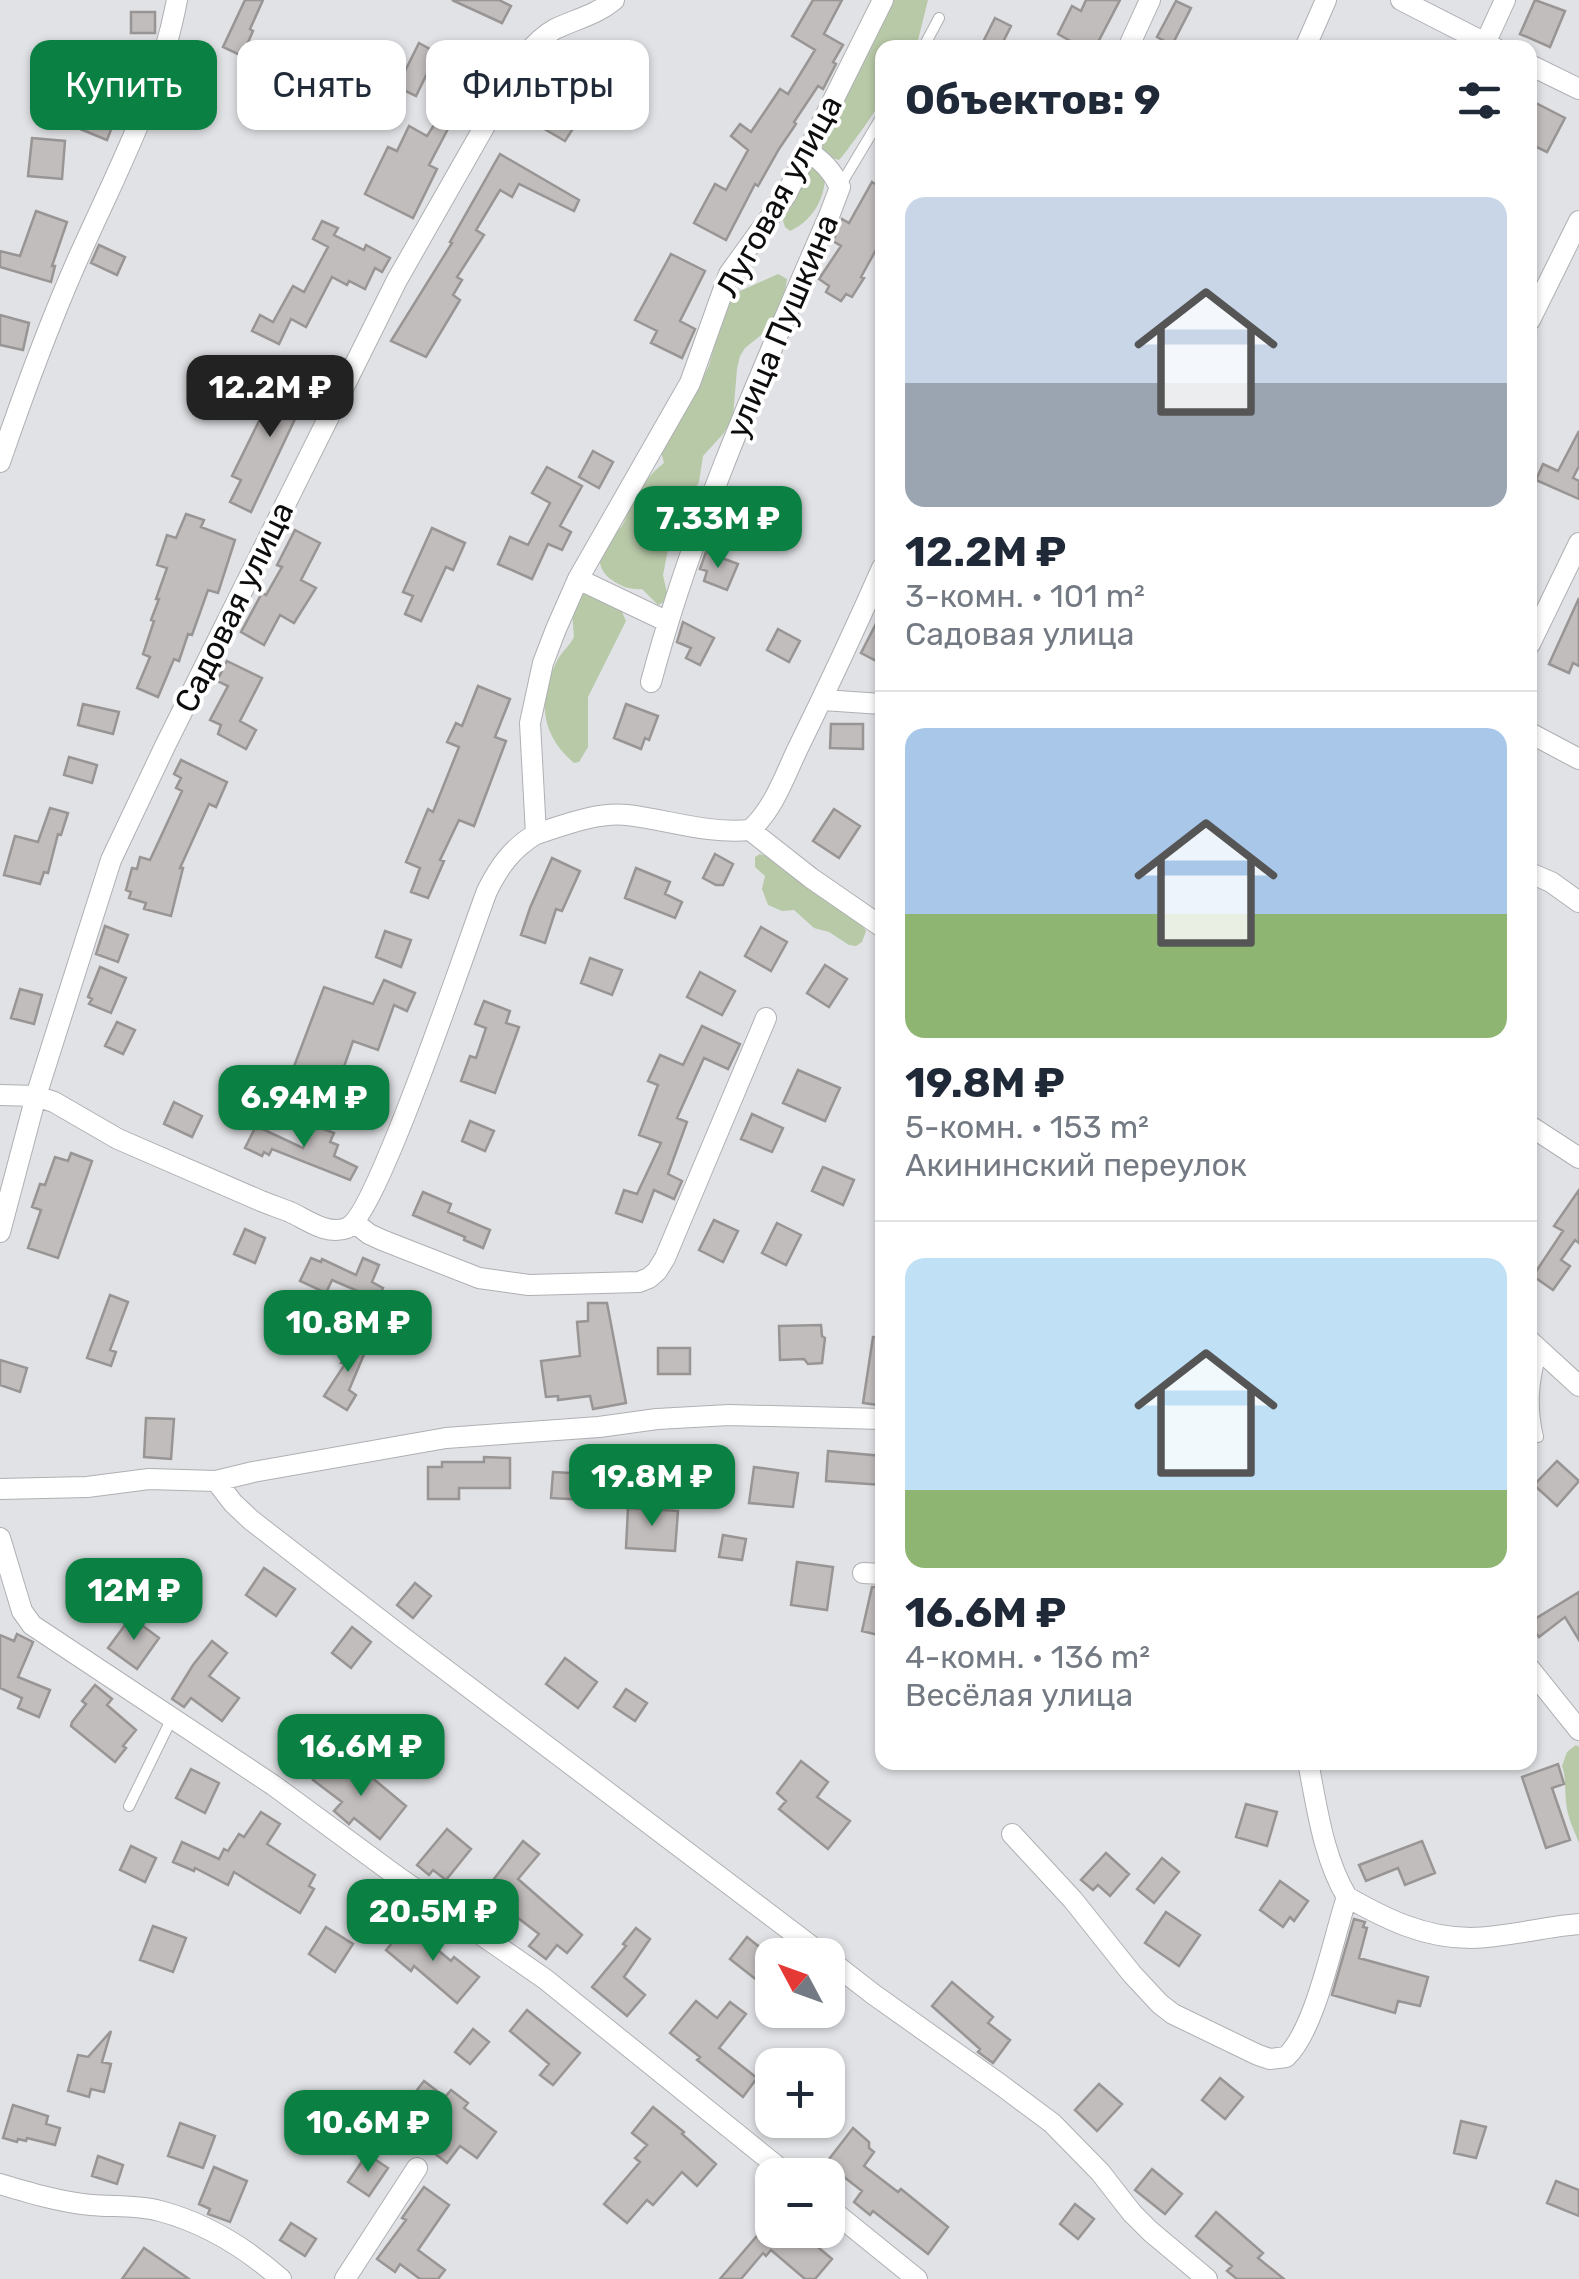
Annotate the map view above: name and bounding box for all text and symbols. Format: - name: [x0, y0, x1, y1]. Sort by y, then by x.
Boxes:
- chip: Купить: [30, 40, 217, 130]
- chip: Снять: [237, 40, 406, 130]
- chip: Фильтры: [426, 40, 649, 130]
- icon: filters: [1452, 73, 1507, 128]
- text: Объектов: 9: [905, 75, 1161, 125]
- street label: Луговая улица: [708, 88, 850, 304]
- street label: улица Пушкина: [718, 208, 846, 444]
- icon: home: [1116, 262, 1296, 442]
- pin: 12.2M ₽: [178, 355, 362, 440]
- text: 12.2M ₽: [209, 368, 331, 406]
- pin: 7.33M ₽: [626, 486, 810, 571]
- street label: Садовая улица: [167, 496, 301, 718]
- text: 7.33M ₽: [656, 499, 780, 537]
- text: 12.2M ₽: [905, 527, 1066, 577]
- text: 3-комн. · 101 m²: [905, 577, 1145, 615]
- text: Садовая улица: [905, 615, 1134, 653]
- icon: home: [1116, 793, 1296, 973]
- text: 19.8M ₽: [905, 1058, 1065, 1108]
- pin: 6.94M ₽: [212, 1065, 396, 1150]
- text: 6.94M ₽: [240, 1078, 368, 1116]
- text: 5-комн. · 153 m²: [905, 1108, 1149, 1146]
- text: Акининский переулок: [905, 1146, 1247, 1184]
- pin: 10.8M ₽: [256, 1290, 440, 1375]
- text: 10.8M ₽: [286, 1303, 410, 1341]
- icon: home: [1116, 1323, 1296, 1503]
- pin: 19.8M ₽: [560, 1444, 744, 1529]
- text: 19.8M ₽: [591, 1457, 713, 1495]
- pin: 12M ₽: [64, 1558, 204, 1643]
- text: 12M ₽: [87, 1571, 181, 1609]
- text: 16.6M ₽: [905, 1588, 1066, 1638]
- text: 4-комн. · 136 m²: [905, 1638, 1150, 1676]
- text: Весёлая улица: [905, 1676, 1133, 1714]
- pin: 16.6M ₽: [269, 1714, 453, 1799]
- text: 16.6M ₽: [300, 1727, 422, 1765]
- pin: 20.5M ₽: [341, 1879, 525, 1964]
- text: 20.5M ₽: [369, 1892, 497, 1930]
- north arrow: [755, 1938, 845, 2028]
- map controls: [755, 1938, 845, 2248]
- button: +: [755, 2048, 845, 2138]
- pin: 10.6M ₽: [276, 2090, 460, 2175]
- text: 10.6M ₽: [306, 2103, 430, 2141]
- button: −: [755, 2158, 845, 2248]

